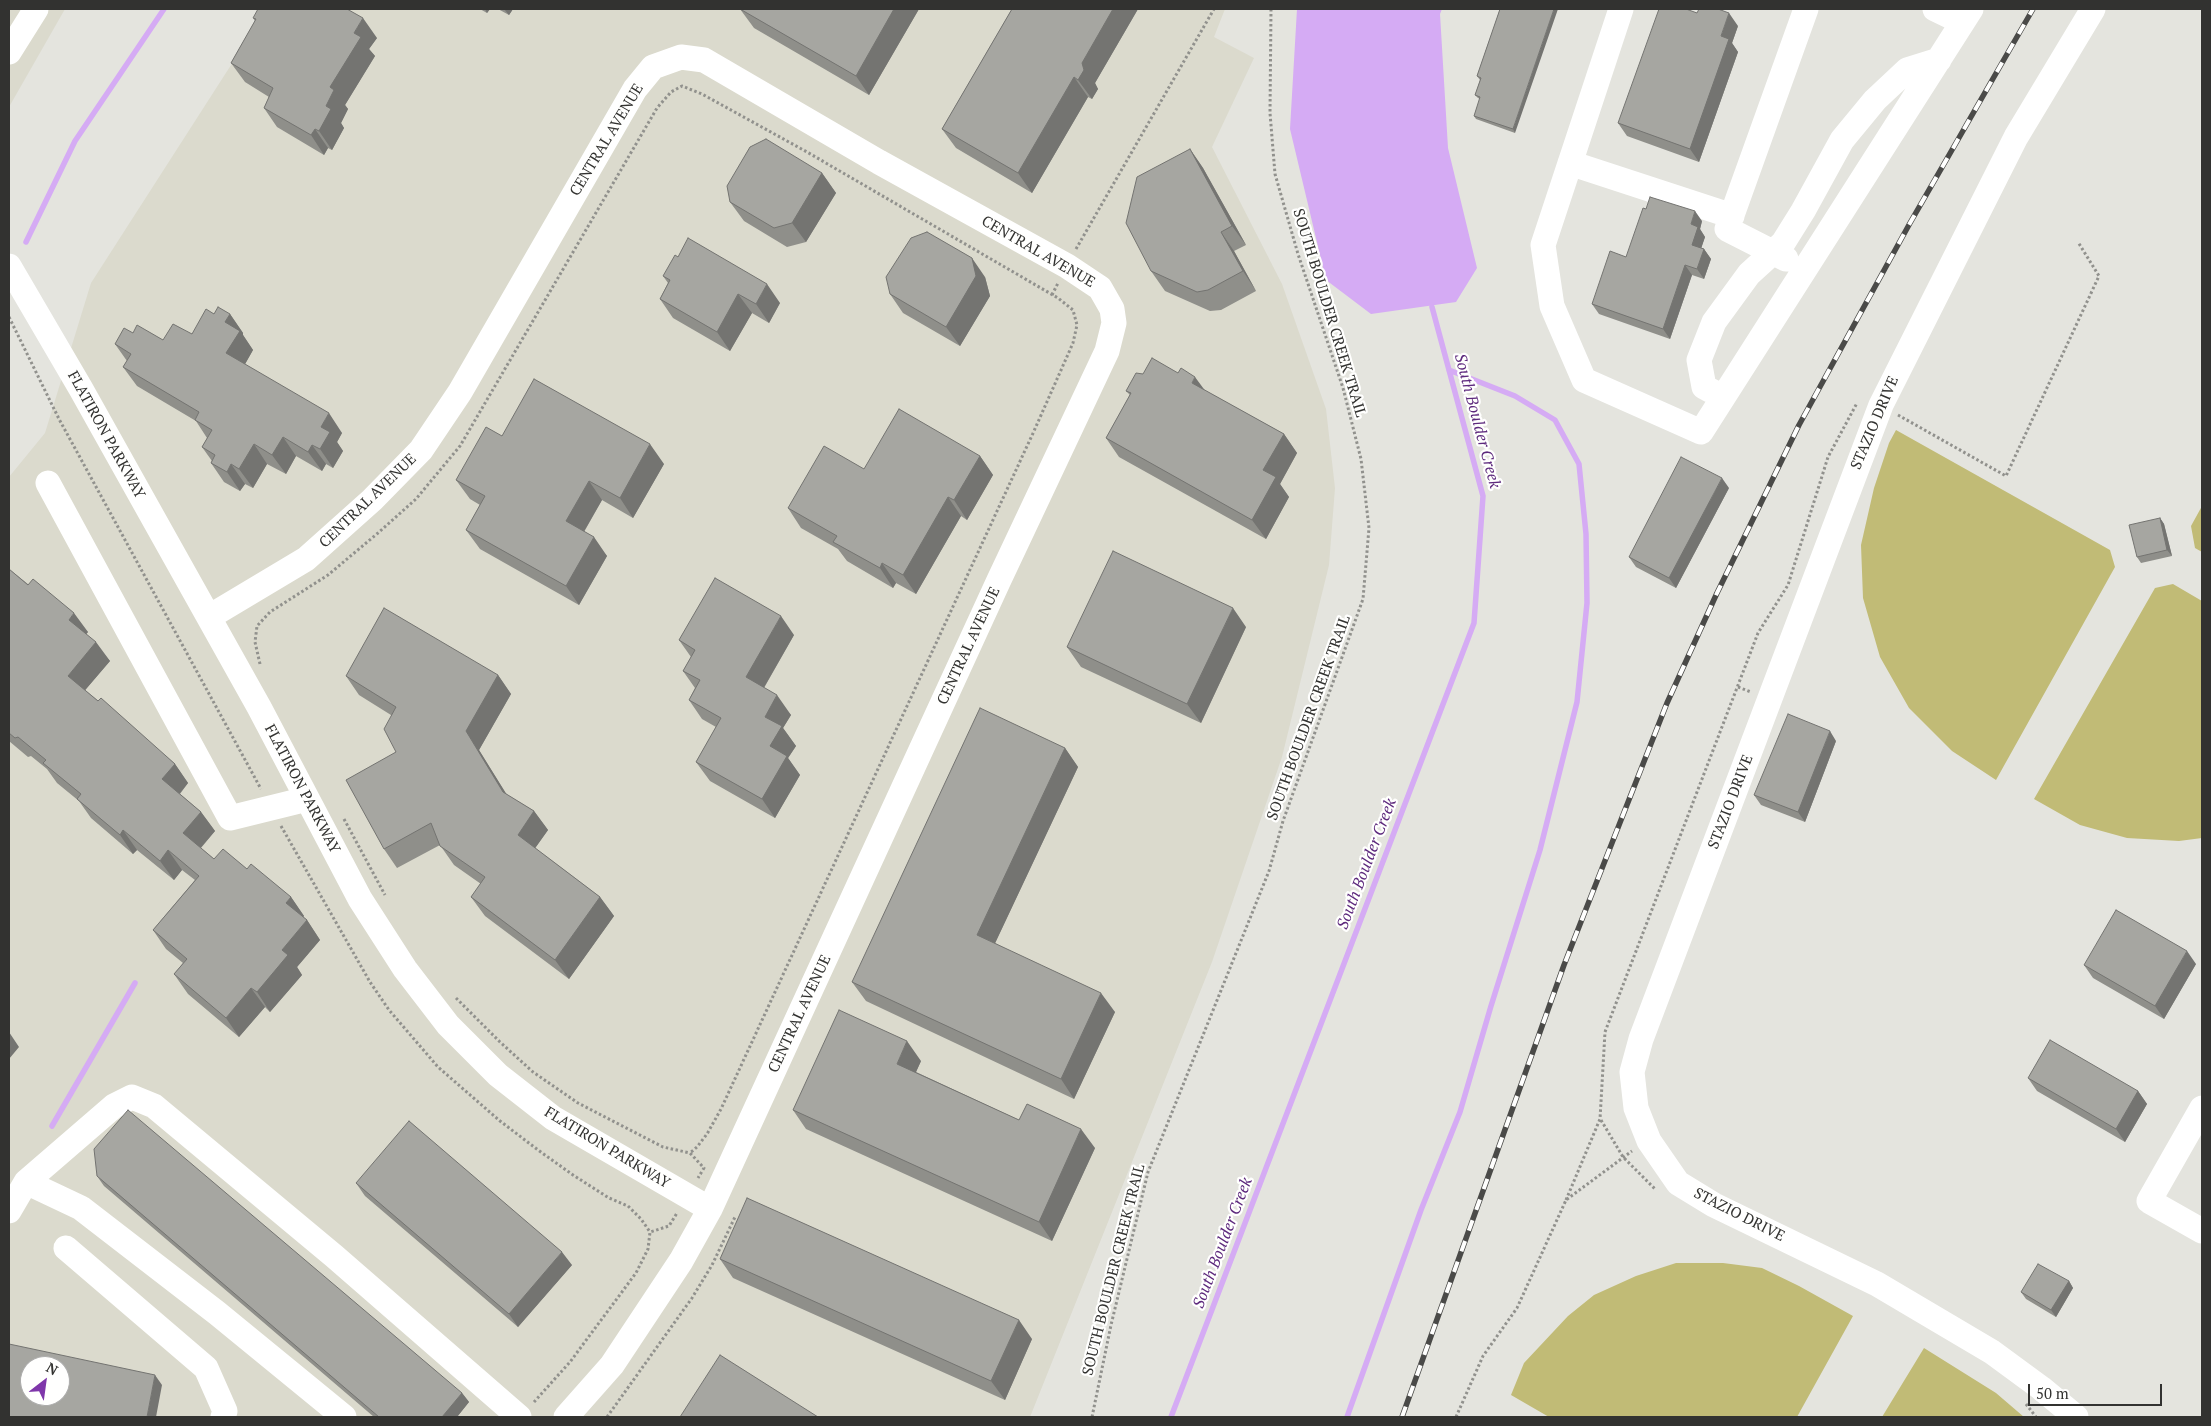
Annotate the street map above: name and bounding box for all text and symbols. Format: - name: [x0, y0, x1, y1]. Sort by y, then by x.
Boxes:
- street label: CENTRAL AVENUE: [566, 81, 648, 199]
- street label: SOUTH BOULDER CREEK TRAIL: [1289, 207, 1369, 419]
- street label: CENTRAL AVENUE: [978, 212, 1098, 292]
- water label: South Boulder Creek: [1450, 352, 1504, 490]
- street label: FLATIRON PARKWAY: [63, 368, 149, 502]
- street label: STAZIO DRIVE: [1847, 374, 1903, 472]
- street label: CENTRAL AVENUE: [316, 450, 420, 552]
- street label: CENTRAL AVENUE: [934, 584, 1004, 708]
- street label: SOUTH BOULDER CREEK TRAIL: [1263, 613, 1355, 823]
- street label: FLATIRON PARKWAY: [260, 722, 344, 856]
- street label: STAZIO DRIVE: [1705, 752, 1757, 852]
- water label: South Boulder Creek: [1333, 796, 1401, 932]
- street label: CENTRAL AVENUE: [765, 952, 835, 1076]
- street label: FLATIRON PARKWAY: [541, 1103, 673, 1193]
- street label: SOUTH BOULDER CREEK TRAIL: [1079, 1163, 1149, 1377]
- water label: South Boulder Creek: [1189, 1175, 1257, 1311]
- street label: STAZIO DRIVE: [1691, 1184, 1787, 1246]
- north arrow: [20, 1356, 70, 1406]
- text: N: [43, 1358, 62, 1379]
- scale bar: [2031, 1374, 2165, 1406]
- text: 50 m: [2036, 1383, 2069, 1403]

